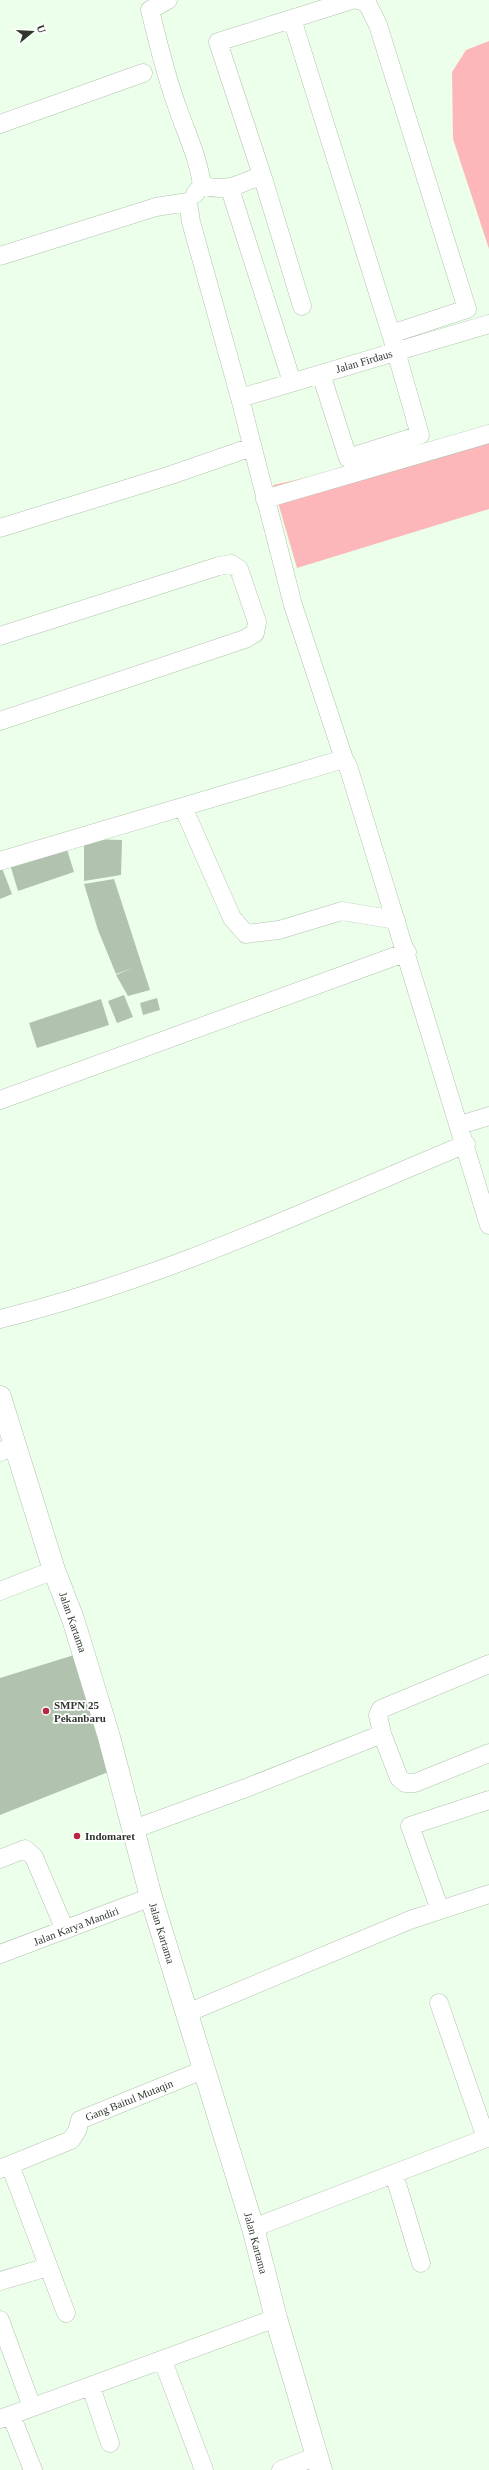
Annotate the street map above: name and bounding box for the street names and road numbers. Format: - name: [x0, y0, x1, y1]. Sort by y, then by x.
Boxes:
- street label: Jalan Firdaus: [334, 347, 394, 375]
- street label: Jalan Kartama: [57, 1590, 89, 1654]
- street label: Jalan Kartama: [147, 1901, 177, 1965]
- street label: Jalan Karya Mandiri: [32, 1904, 120, 1948]
- street label: Gang Baitul Mutaqin: [83, 2077, 175, 2123]
- street label: Jalan Kartama: [242, 2211, 270, 2275]

